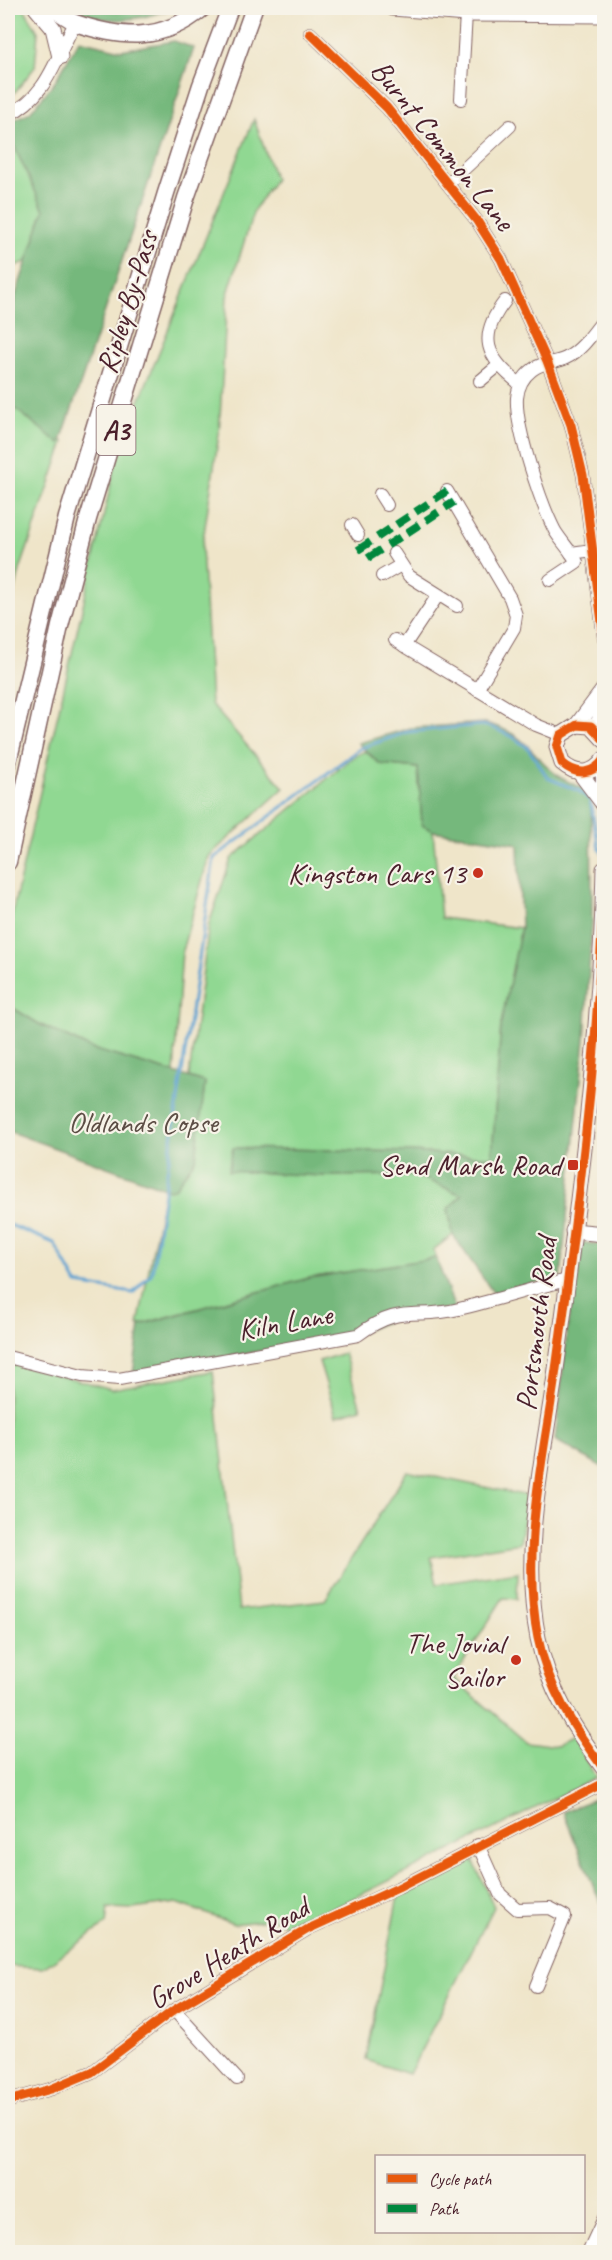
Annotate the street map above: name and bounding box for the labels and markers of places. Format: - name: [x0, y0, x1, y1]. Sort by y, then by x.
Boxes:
- place label: Kingston Cars 13: [288, 854, 468, 892]
- marker: Kingston Cars 13: [471, 866, 485, 880]
- place label: Send Marsh Road: [379, 1146, 565, 1184]
- marker: Send Marsh Road: [566, 1158, 580, 1172]
- place label: The Jovial Sailor: [405, 1624, 509, 1696]
- marker: The Jovial Sailor: [509, 1653, 523, 1667]

